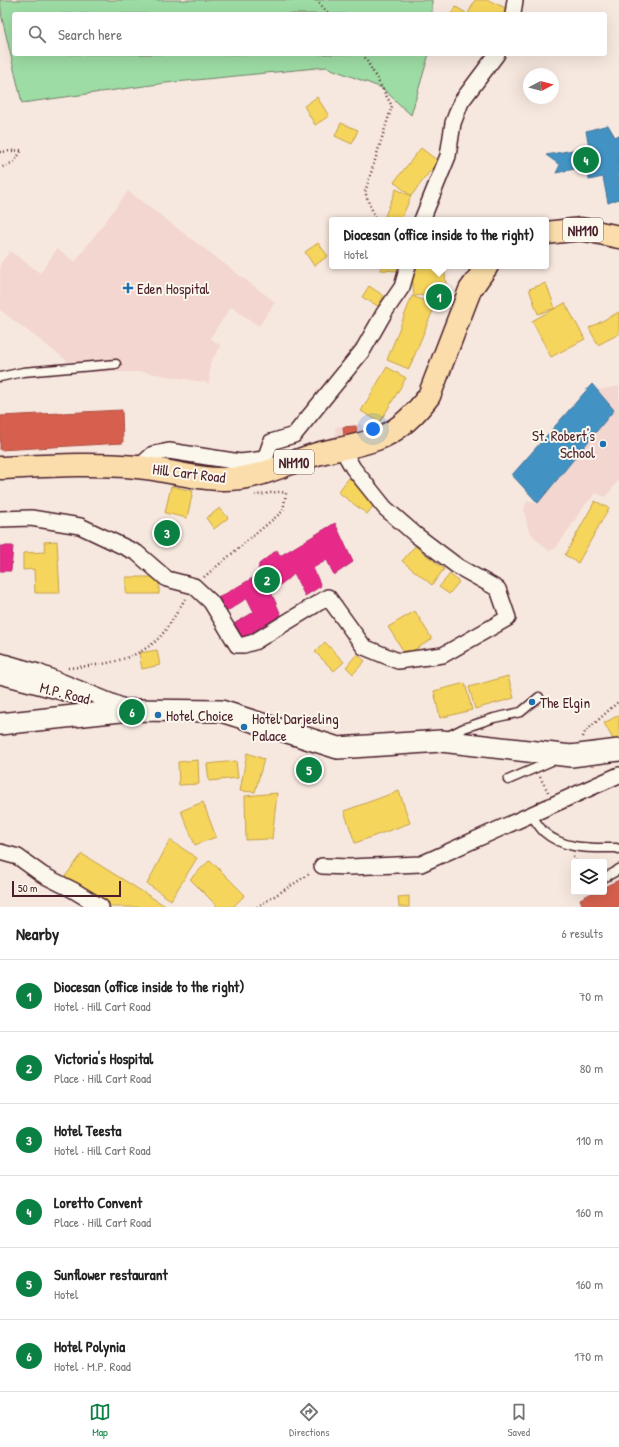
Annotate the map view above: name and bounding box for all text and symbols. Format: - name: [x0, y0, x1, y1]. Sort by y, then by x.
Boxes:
- search box: [12, 12, 607, 56]
- icon: search: [26, 23, 48, 45]
- text: Search here: [58, 24, 122, 45]
- north arrow: [523, 68, 559, 104]
- pin: 4: [573, 145, 599, 175]
- popup: [329, 217, 549, 269]
- road number: NH110: [563, 218, 603, 242]
- text: Diocesan (office inside to the right): [344, 224, 534, 245]
- text: Hotel: [344, 245, 368, 263]
- place label: Eden Hospital: [137, 278, 209, 299]
- marker: Eden Hospital: [122, 282, 134, 294]
- pin: 1: [426, 282, 452, 312]
- your location: [363, 419, 383, 439]
- place label: St. Robert's School: [532, 425, 595, 463]
- marker: St. Robert's School: [598, 439, 608, 449]
- road number: NH110: [274, 450, 314, 474]
- street label: Hill Cart Road: [151, 458, 227, 488]
- pin: 3: [154, 518, 180, 548]
- pin: 2: [254, 565, 280, 595]
- street label: M.P. Road: [38, 677, 92, 709]
- place label: The Elgin: [540, 692, 590, 713]
- pin: 6: [119, 697, 145, 727]
- marker: The Elgin: [527, 697, 537, 707]
- place label: Hotel Choice: [166, 705, 233, 726]
- place label: Hotel Darjeeling Palace: [252, 708, 339, 746]
- marker: Hotel Choice: [153, 710, 163, 720]
- marker: Hotel Darjeeling Palace: [239, 722, 249, 732]
- pin: 5: [296, 755, 322, 785]
- map controls: [571, 859, 607, 895]
- button: layers: [571, 859, 607, 895]
- scale bar: [12, 879, 121, 898]
- text: 50 m: [18, 881, 38, 895]
- text: Nearby: [16, 922, 59, 945]
- text: 6 results: [562, 924, 603, 942]
- text: Diocesan (office inside to the right): [54, 976, 245, 997]
- text: 1: [27, 987, 31, 1005]
- text: 70 m: [579, 987, 603, 1005]
- text: Hotel · Hill Cart Road: [54, 997, 151, 1015]
- text: Victoria's Hospital: [54, 1048, 153, 1069]
- text: 2: [26, 1059, 32, 1077]
- text: 80 m: [580, 1059, 603, 1077]
- text: Place · Hill Cart Road: [54, 1069, 151, 1087]
- text: Hotel Teesta: [54, 1120, 121, 1141]
- text: 3: [26, 1131, 32, 1149]
- text: 110 m: [576, 1131, 603, 1149]
- text: Hotel · Hill Cart Road: [54, 1141, 151, 1159]
- text: Loretto Convent: [54, 1192, 142, 1213]
- text: 4: [27, 1203, 31, 1221]
- text: 160 m: [575, 1203, 603, 1221]
- text: Place · Hill Cart Road: [54, 1213, 151, 1231]
- text: Sunflower restaurant: [54, 1264, 168, 1285]
- text: 5: [26, 1275, 32, 1293]
- text: 160 m: [575, 1275, 603, 1293]
- text: Hotel: [54, 1285, 78, 1303]
- text: Hotel Polynia: [54, 1336, 125, 1357]
- text: 6: [26, 1347, 32, 1365]
- text: 170 m: [574, 1347, 603, 1365]
- text: Hotel · M.P. Road: [54, 1357, 131, 1375]
- tab: Map: [89, 1401, 111, 1439]
- tab: Directions: [289, 1401, 330, 1439]
- tab: Saved: [508, 1401, 530, 1439]

